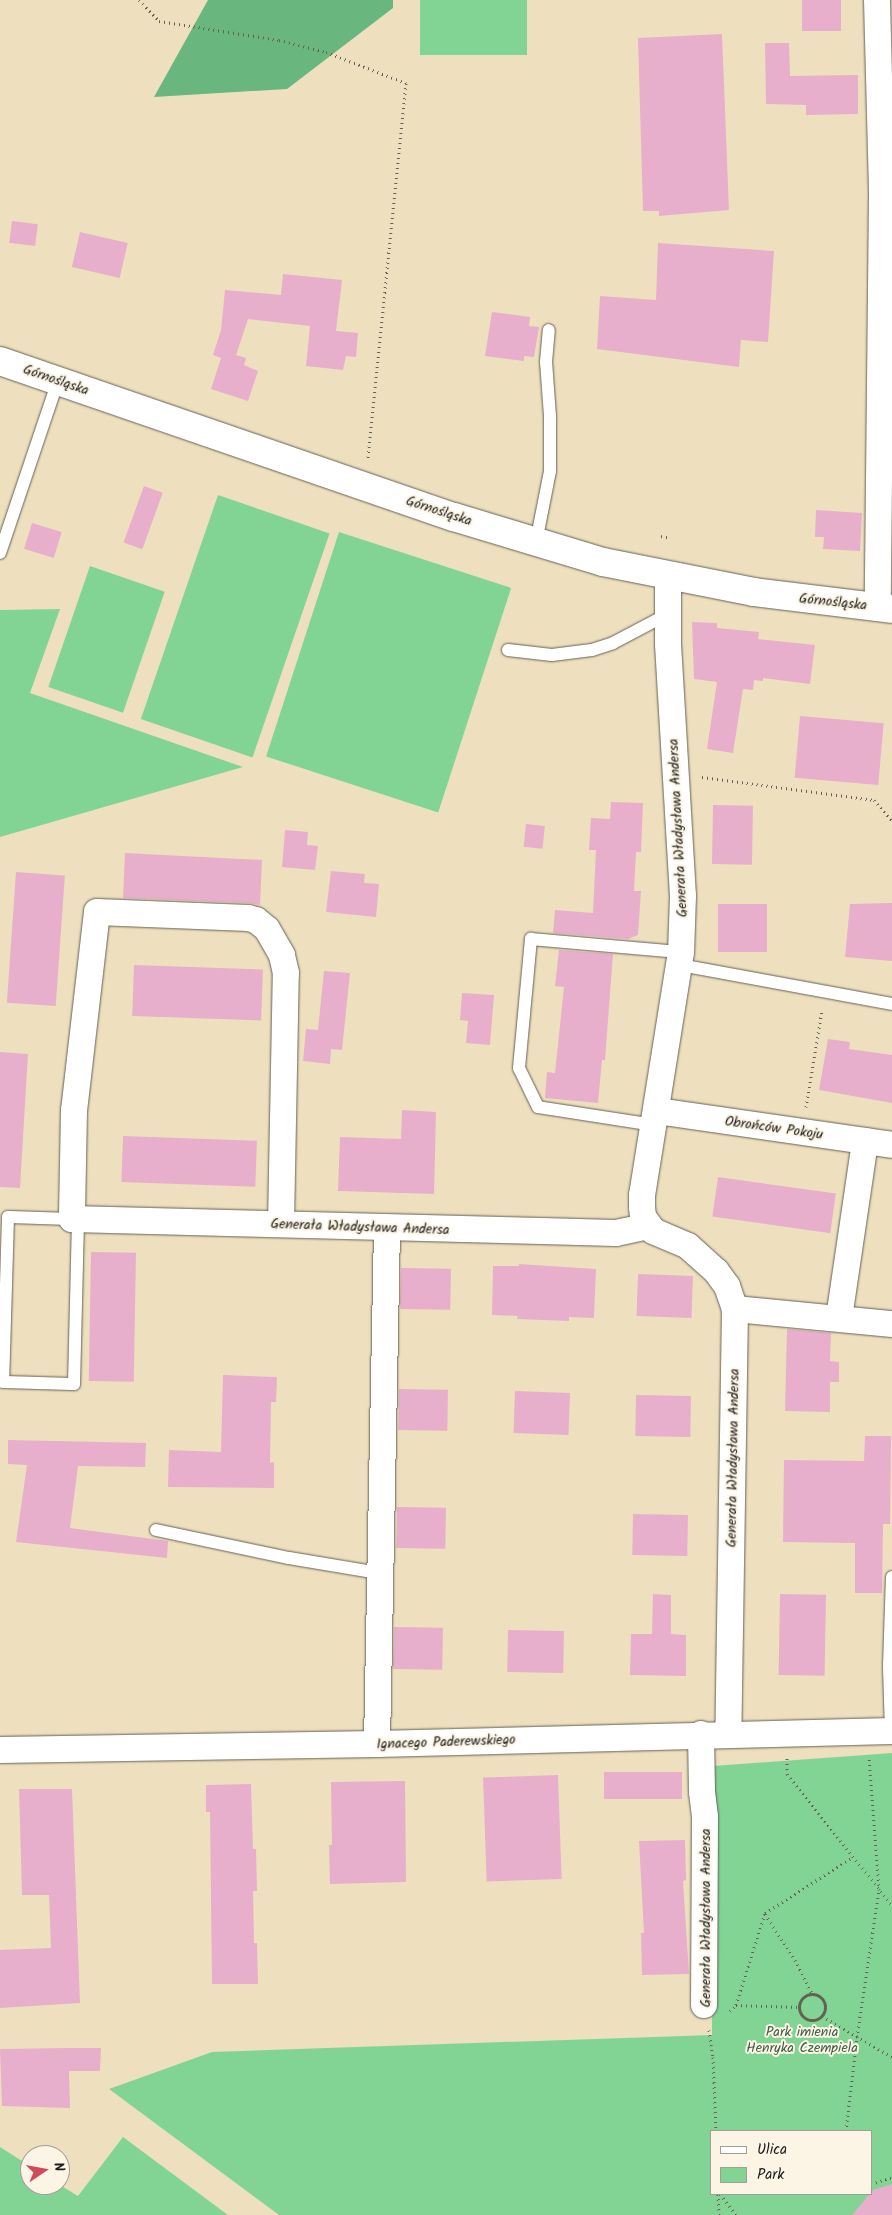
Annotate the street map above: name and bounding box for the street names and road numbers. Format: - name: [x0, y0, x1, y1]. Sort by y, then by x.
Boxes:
- street label: Górnośląska: [21, 361, 91, 399]
- street label: Górnośląska: [404, 492, 474, 530]
- street label: Górnośląska: [798, 590, 868, 614]
- street label: Generała Władysława Andersa: [665, 738, 691, 918]
- street label: Obrońców Pokoju: [724, 1113, 824, 1143]
- street label: Generała Władysława Andersa: [270, 1215, 450, 1239]
- street label: Generała Władysława Andersa: [723, 1368, 743, 1548]
- street label: Ignacego Paderewskiego: [376, 1731, 516, 1753]
- street label: Generała Władysława Andersa: [698, 1829, 714, 2007]

